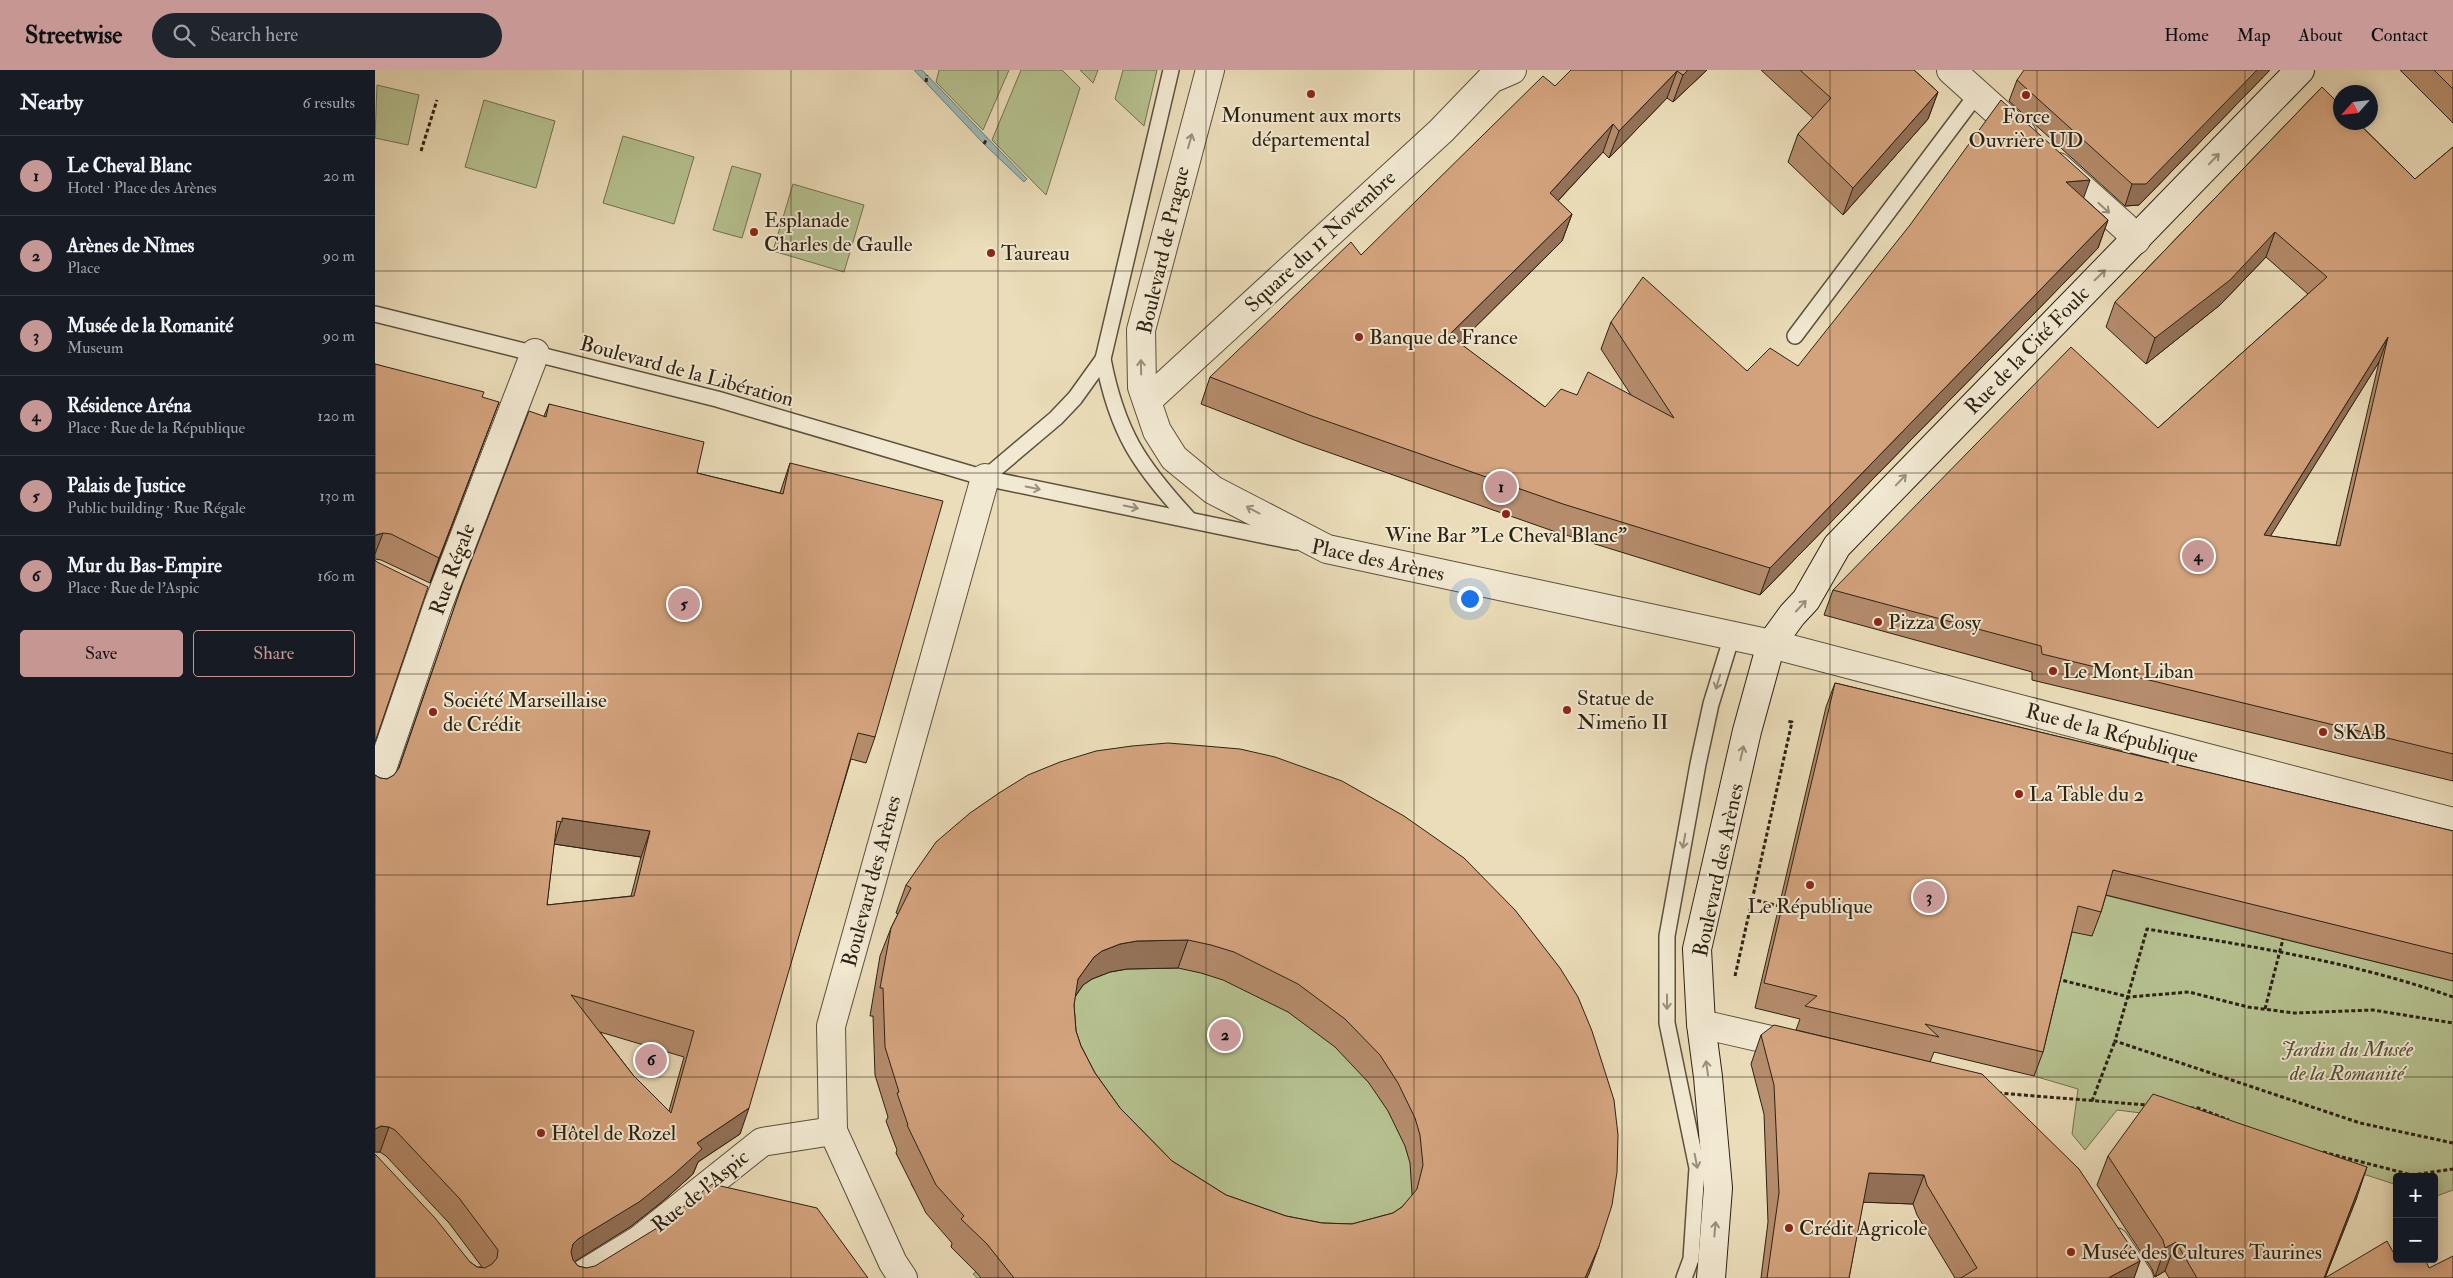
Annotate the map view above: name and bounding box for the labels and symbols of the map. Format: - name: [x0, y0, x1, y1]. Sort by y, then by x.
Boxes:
- north arrow: [2333, 85, 2378, 130]
- marker: Monument aux morts départemental: [1305, 88, 1317, 100]
- marker: Force Ouvrière UD: [2020, 89, 2032, 101]
- place label: Monument aux morts départemental: [1221, 102, 1401, 153]
- place label: Force Ouvrière UD: [1969, 103, 2083, 154]
- one-way arrow: [1185, 133, 1195, 149]
- one-way arrow: [2208, 153, 2220, 166]
- street label: Boulevard de Prague: [1131, 163, 1196, 337]
- street label: Square du 11 Novembre: [1239, 164, 1402, 318]
- one-way arrow: [2098, 202, 2111, 214]
- place label: Esplanade Charles de Gaulle: [764, 207, 913, 258]
- marker: Esplanade Charles de Gaulle: [748, 226, 760, 238]
- place label: Taureau: [1001, 240, 1070, 267]
- marker: Taureau: [985, 247, 997, 259]
- one-way arrow: [2093, 269, 2106, 281]
- street label: Rue de la Cité Foulc: [1959, 280, 2096, 420]
- place label: Banque de France: [1369, 324, 1518, 351]
- street label: Boulevard de la Libération: [577, 330, 797, 413]
- marker: Banque de France: [1353, 331, 1365, 343]
- one-way arrow: [1137, 359, 1146, 375]
- pin: 1: [1485, 468, 1517, 506]
- one-way arrow: [1895, 473, 1907, 486]
- one-way arrow: [1025, 483, 1041, 493]
- one-way arrow: [1123, 503, 1139, 513]
- one-way arrow: [1245, 505, 1260, 515]
- marker: Wine Bar "Le Cheval Blanc": [1500, 508, 1512, 520]
- street label: Rue Régale: [423, 519, 482, 619]
- place label: Wine Bar "Le Cheval Blanc": [1384, 522, 1627, 549]
- street label: Place des Arènes: [1309, 533, 1447, 588]
- pin: 4: [2182, 537, 2214, 575]
- pin: 5: [668, 585, 700, 623]
- your location: [1457, 586, 1483, 612]
- one-way arrow: [1795, 599, 1806, 612]
- place label: Pizza Cosy: [1888, 609, 1982, 636]
- marker: Pizza Cosy: [1872, 616, 1884, 628]
- place label: Le Mont Liban: [2063, 658, 2194, 685]
- marker: Le Mont Liban: [2047, 665, 2059, 677]
- one-way arrow: [1713, 674, 1723, 690]
- place label: Statue de Nimeño II: [1577, 685, 1669, 736]
- place label: Société Marseillaise de Crédit: [443, 687, 607, 738]
- street label: Rue de la République: [2023, 697, 2201, 770]
- marker: Statue de Nimeño II: [1561, 704, 1573, 716]
- marker: Société Marseillaise de Crédit: [427, 706, 439, 718]
- place label: SKAB: [2333, 719, 2386, 746]
- marker: SKAB: [2317, 726, 2329, 738]
- one-way arrow: [1738, 746, 1747, 762]
- street label: Boulevard des Arènes: [1687, 781, 1750, 959]
- place label: La Table du 2: [2029, 781, 2144, 808]
- marker: La Table du 2: [2013, 788, 2025, 800]
- street label: Boulevard des Arènes: [836, 792, 907, 970]
- one-way arrow: [1678, 833, 1688, 849]
- pin: 3: [1913, 878, 1945, 916]
- marker: Le République: [1804, 879, 1816, 891]
- place label: Le République: [1747, 893, 1873, 920]
- one-way arrow: [1662, 994, 1672, 1010]
- pin: 2: [1209, 1016, 1241, 1054]
- park label: Jardin du Musée de la Romanité: [2281, 1036, 2414, 1087]
- pin: 6: [635, 1041, 667, 1079]
- one-way arrow: [1702, 1060, 1712, 1076]
- place label: Hôtel de Rozel: [551, 1120, 677, 1147]
- marker: Hôtel de Rozel: [535, 1127, 547, 1139]
- street label: Rue de l'Aspic: [646, 1144, 755, 1239]
- one-way arrow: [1691, 1153, 1701, 1169]
- place label: Crédit Agricole: [1799, 1215, 1927, 1242]
- one-way arrow: [1710, 1222, 1719, 1238]
- marker: Crédit Agricole: [1783, 1222, 1795, 1234]
- place label: Musée des Cultures Taurines: [2081, 1239, 2322, 1266]
- marker: Musée des Cultures Taurines: [2065, 1246, 2077, 1258]

